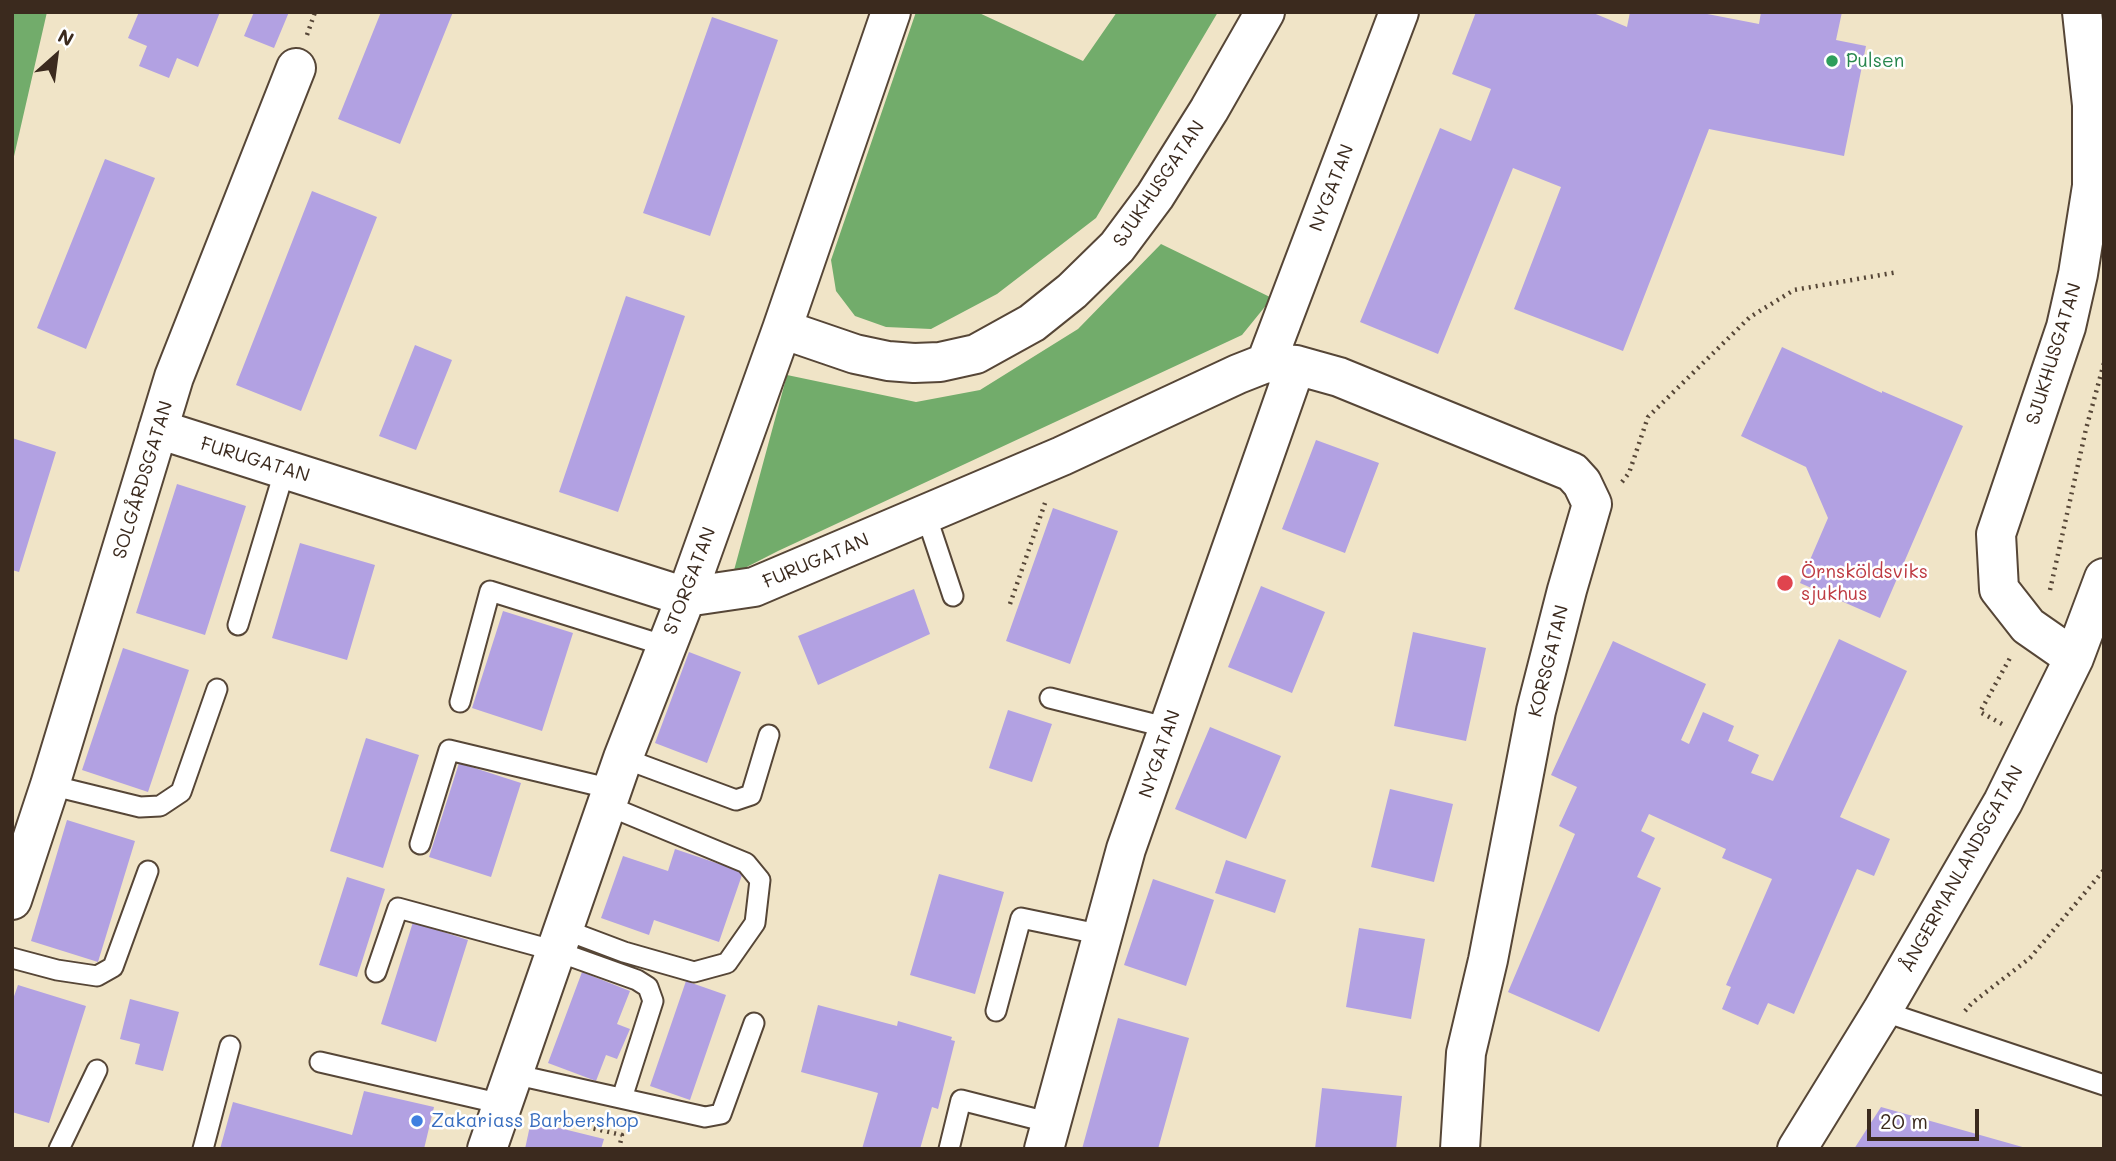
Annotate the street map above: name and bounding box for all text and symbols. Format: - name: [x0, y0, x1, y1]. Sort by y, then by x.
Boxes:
- north arrow: [21, 21, 91, 91]
- text: N: [54, 23, 78, 51]
- place label: Pulsen: [1846, 50, 1904, 72]
- marker: Pulsen: [1824, 53, 1840, 69]
- street label: SJUKHUSGATAN: [1108, 117, 1210, 251]
- street label: NYGATAN: [1305, 141, 1359, 235]
- street label: SJUKHUSGATAN: [2022, 280, 2086, 428]
- street label: SOLGÅRDSGATAN: [108, 398, 178, 562]
- street label: FURUGATAN: [198, 433, 312, 487]
- street label: STORGATAN: [659, 524, 721, 638]
- street label: FURUGATAN: [759, 528, 873, 594]
- place label: Örnsköldsviks sjukhus: [1801, 561, 1928, 605]
- marker: Örnsköldsviks sjukhus: [1775, 573, 1795, 593]
- street label: KORSGATAN: [1524, 603, 1574, 719]
- street label: NYGATAN: [1134, 707, 1186, 801]
- street label: ÅNGERMANLANDSGATAN: [1896, 762, 2028, 976]
- scale bar: [1871, 1094, 1983, 1138]
- text: 20 m: [1880, 1107, 1928, 1134]
- place label: Zakariass Barbershop: [431, 1110, 639, 1132]
- marker: Zakariass Barbershop: [409, 1113, 425, 1129]

